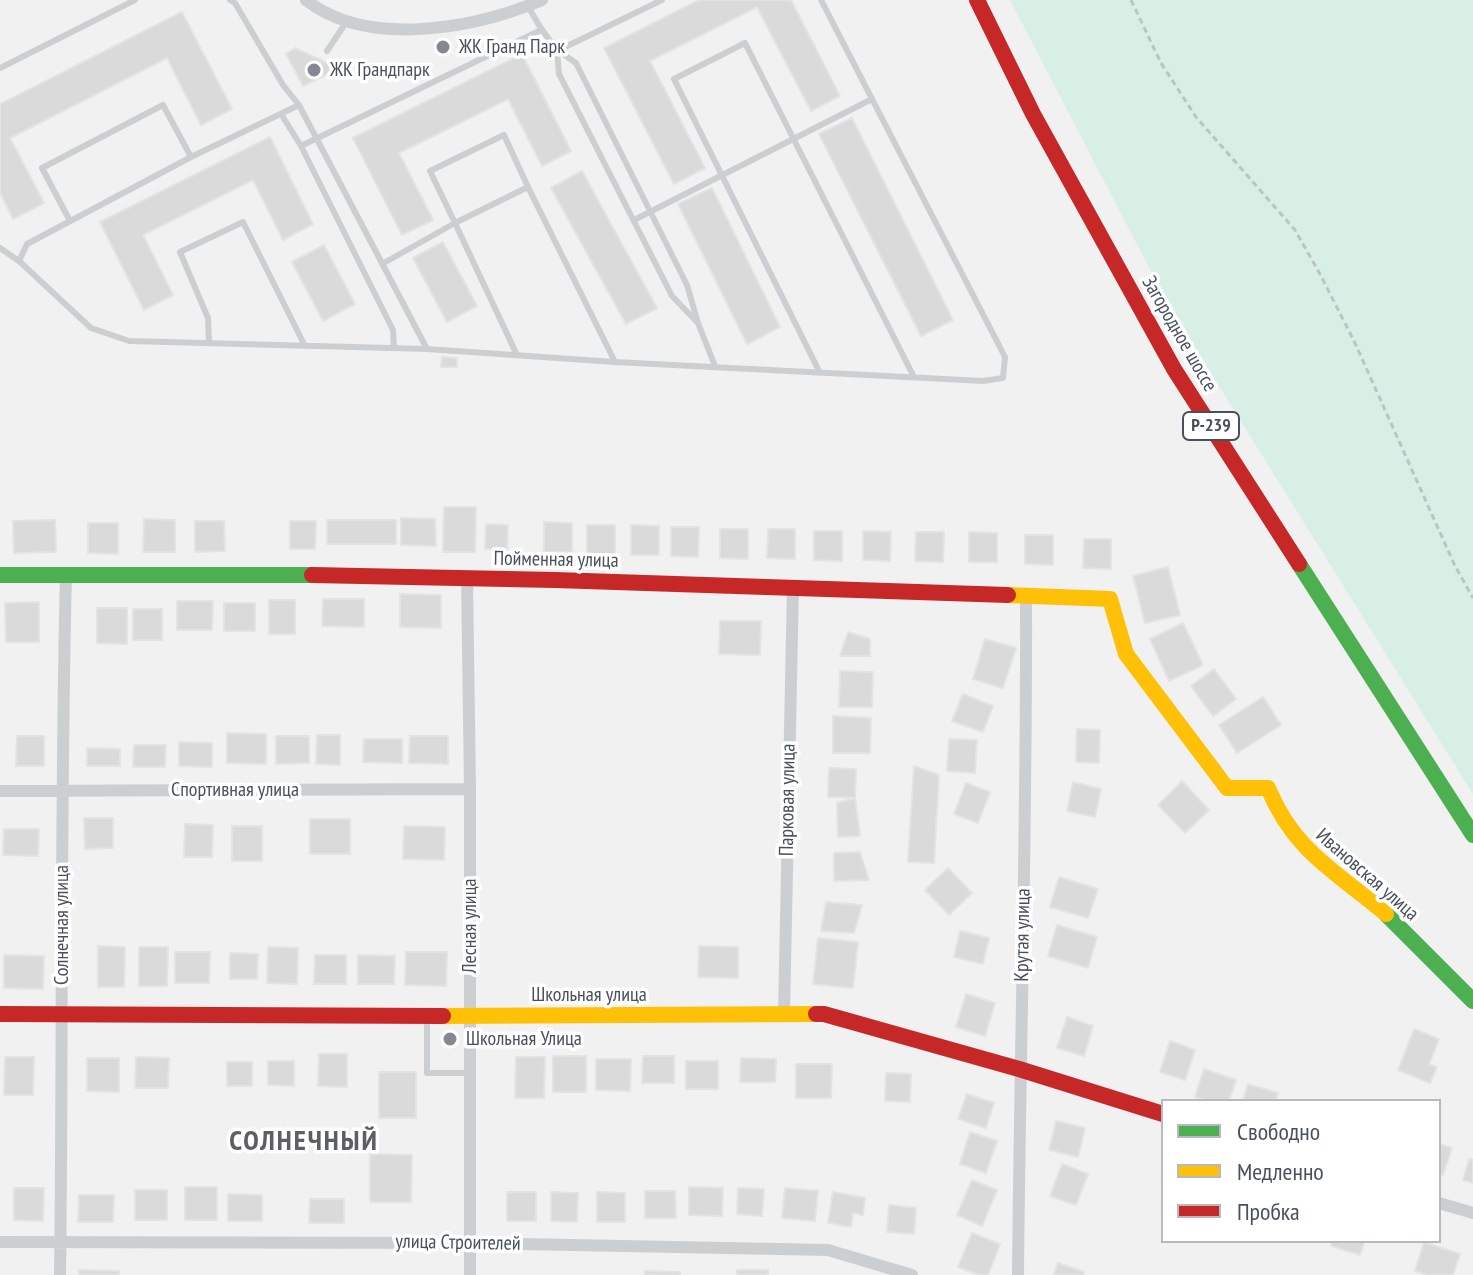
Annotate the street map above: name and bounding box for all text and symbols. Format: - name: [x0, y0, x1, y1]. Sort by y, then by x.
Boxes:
- place label: ЖК Гранд Парк: [459, 35, 565, 59]
- marker: ЖК Гранд Парк: [434, 38, 452, 56]
- place label: ЖК Грандпарк: [330, 58, 430, 82]
- marker: ЖК Грандпарк: [305, 61, 323, 79]
- street label: Загородное шоссе: [1136, 272, 1222, 396]
- road number: Р-239: [1183, 412, 1239, 440]
- street label: Пойменная улица: [493, 547, 619, 573]
- street label: Парковая улица: [775, 744, 801, 856]
- street label: Спортивная улица: [171, 778, 299, 802]
- street label: Ивановская улица: [1311, 824, 1423, 926]
- street label: Солнечная улица: [50, 865, 74, 985]
- street label: Лесная улица: [458, 879, 482, 973]
- street label: Крутая улица: [1010, 888, 1036, 982]
- street label: Школьная улица: [531, 983, 647, 1007]
- place label: Школьная Улица: [466, 1027, 582, 1051]
- marker: Школьная Улица: [441, 1030, 459, 1048]
- legend: [1161, 1099, 1441, 1243]
- text: Свободно: [1237, 1116, 1320, 1147]
- district label: СОЛНЕЧНЫЙ: [229, 1125, 379, 1159]
- text: Медленно: [1237, 1156, 1324, 1187]
- text: Пробка: [1237, 1196, 1300, 1227]
- street label: улица Строителей: [395, 1230, 521, 1256]

